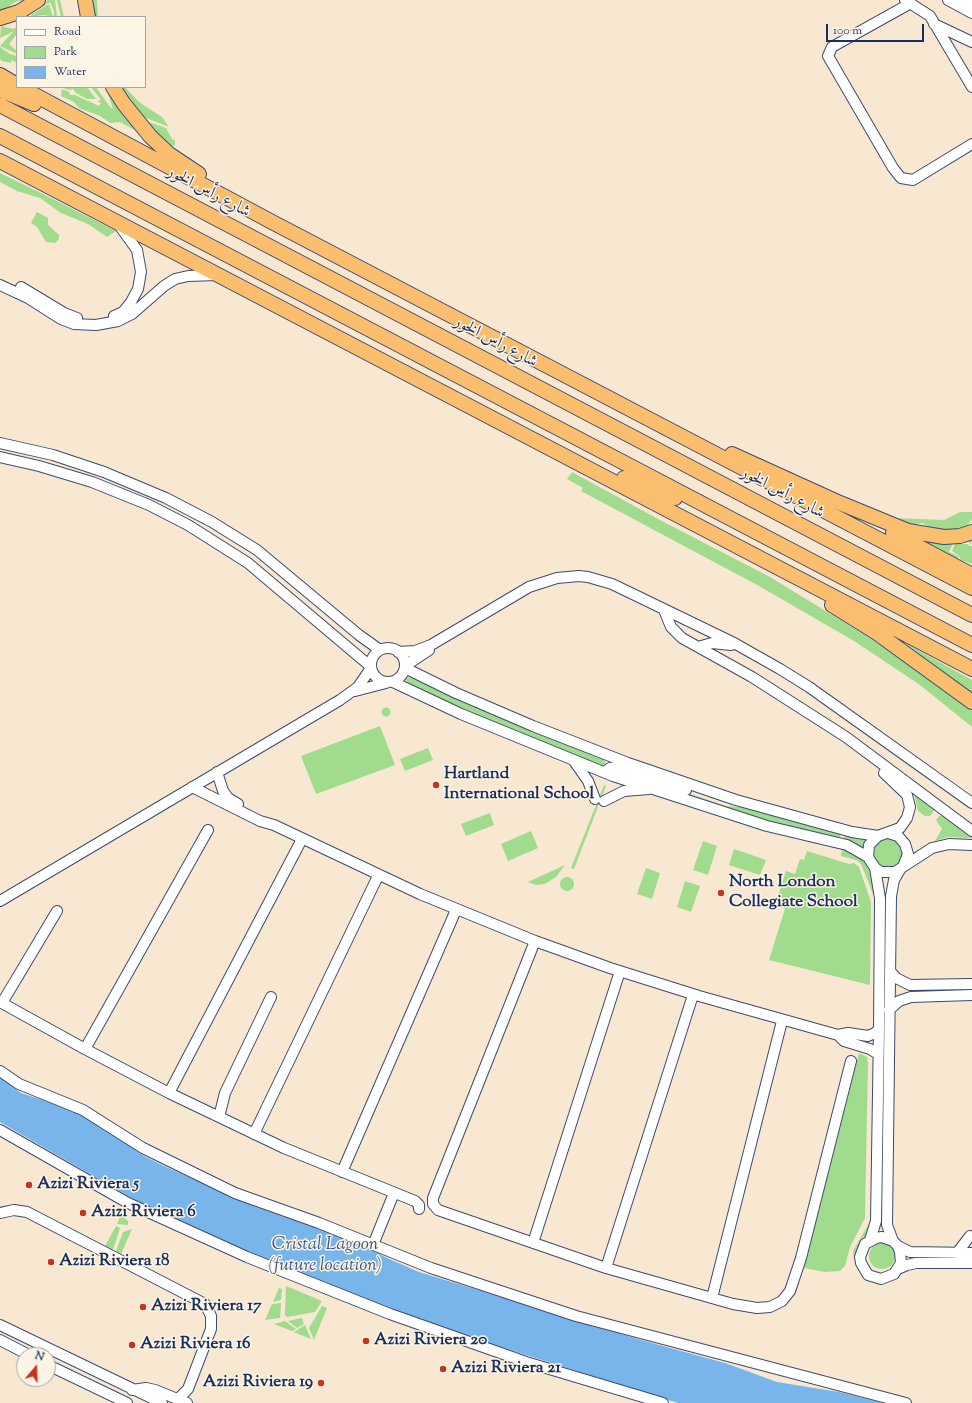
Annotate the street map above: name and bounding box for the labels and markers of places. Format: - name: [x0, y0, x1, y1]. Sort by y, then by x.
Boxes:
- place label: Hartland International School: [444, 765, 594, 805]
- marker: Hartland International School: [431, 780, 441, 790]
- place label: North London Collegiate School: [729, 873, 858, 913]
- marker: North London Collegiate School: [716, 888, 726, 898]
- place label: Azizi Riviera 5: [37, 1175, 139, 1195]
- marker: Azizi Riviera 5: [24, 1180, 34, 1190]
- place label: Azizi Riviera 6: [91, 1203, 196, 1223]
- marker: Azizi Riviera 6: [78, 1208, 88, 1218]
- place label: Azizi Riviera 18: [59, 1252, 170, 1272]
- marker: Azizi Riviera 18: [46, 1257, 56, 1267]
- place label: Azizi Riviera 17: [151, 1297, 262, 1317]
- marker: Azizi Riviera 17: [138, 1302, 148, 1312]
- place label: Azizi Riviera 20: [374, 1331, 487, 1351]
- place label: Azizi Riviera 16: [140, 1335, 250, 1355]
- marker: Azizi Riviera 20: [361, 1336, 371, 1346]
- marker: Azizi Riviera 16: [127, 1340, 137, 1350]
- place label: Azizi Riviera 21: [451, 1359, 561, 1379]
- marker: Azizi Riviera 21: [438, 1364, 448, 1374]
- place label: Azizi Riviera 19: [203, 1373, 313, 1393]
- marker: Azizi Riviera 19: [316, 1378, 326, 1388]

